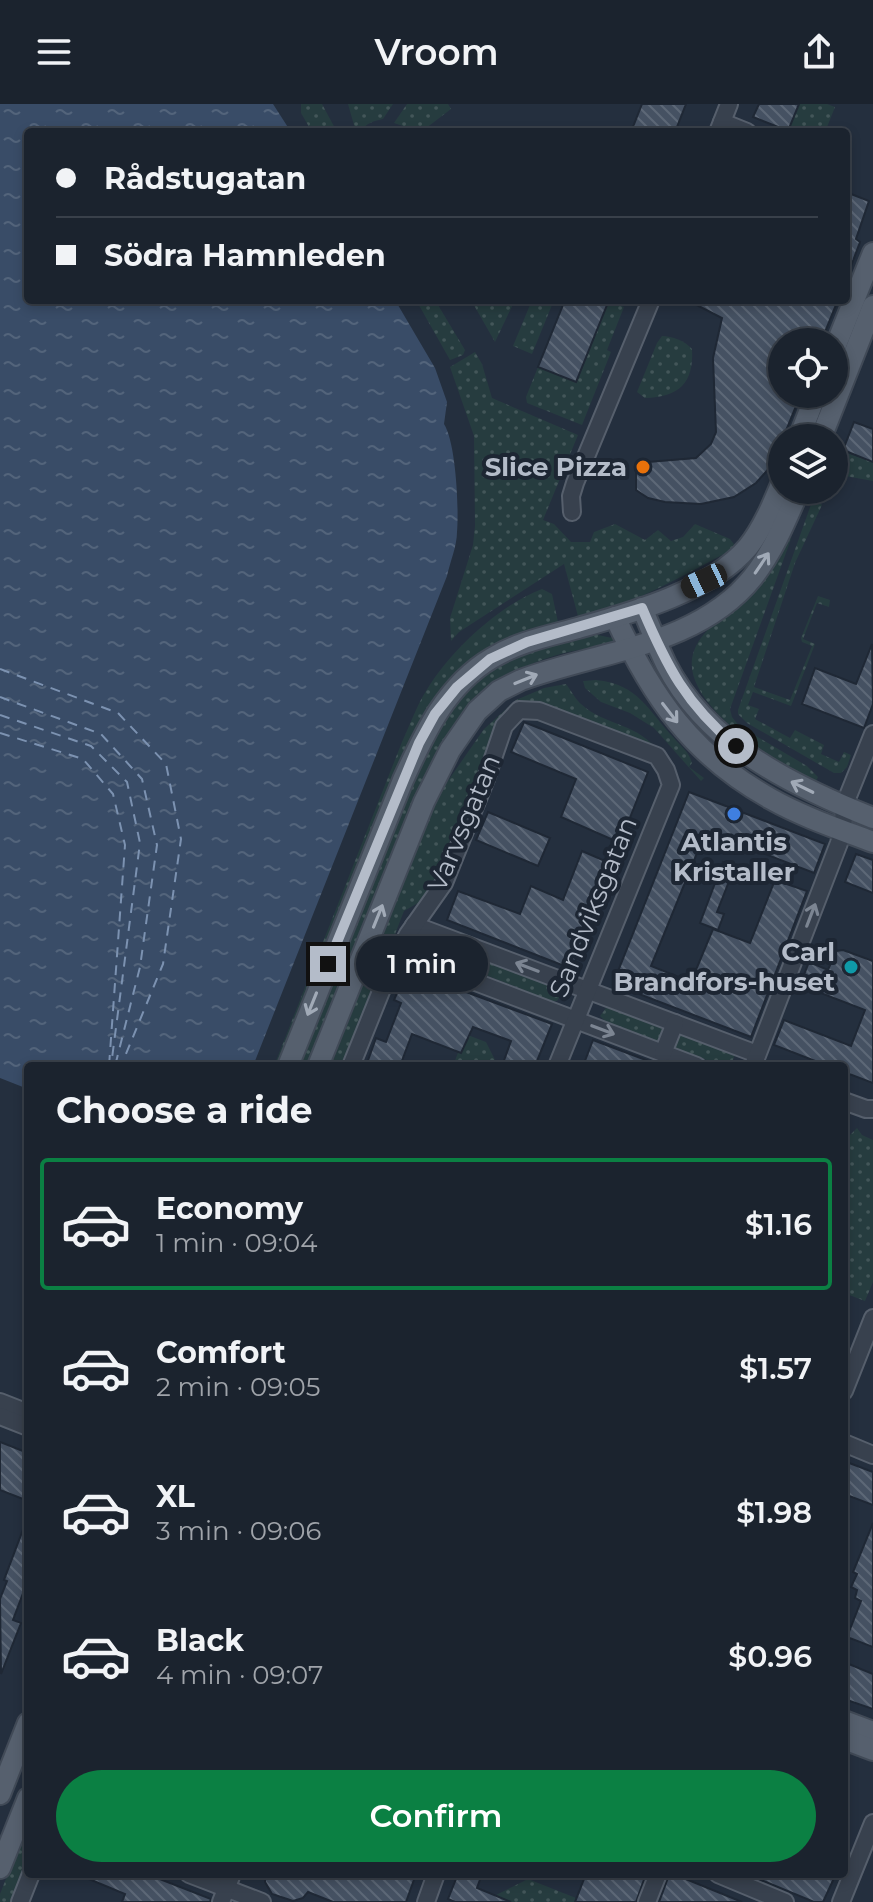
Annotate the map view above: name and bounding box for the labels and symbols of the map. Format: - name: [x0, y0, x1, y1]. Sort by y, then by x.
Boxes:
- place label: Slice Pizza: [485, 451, 627, 483]
- marker: Slice Pizza: [634, 458, 652, 476]
- one-way arrow: [754, 553, 770, 575]
- car: [677, 560, 731, 602]
- one-way arrow: [513, 671, 538, 685]
- one-way arrow: [661, 702, 678, 723]
- route start: [718, 728, 754, 764]
- street label: Varvsgatan: [421, 750, 507, 896]
- one-way arrow: [790, 779, 814, 794]
- marker: Atlantis Kristaller: [725, 805, 743, 823]
- street label: Sandviksgatan: [542, 812, 644, 1002]
- place label: Atlantis Kristaller: [673, 826, 795, 888]
- one-way arrow: [805, 903, 819, 928]
- one-way arrow: [372, 904, 386, 929]
- callout: 1 min: [356, 936, 488, 992]
- place label: Carl Brandfors-huset: [614, 936, 835, 998]
- route end: [310, 946, 346, 982]
- marker: Carl Brandfors-huset: [842, 958, 860, 976]
- one-way arrow: [515, 959, 540, 973]
- one-way arrow: [304, 991, 318, 1016]
- one-way arrow: [590, 1024, 615, 1038]

